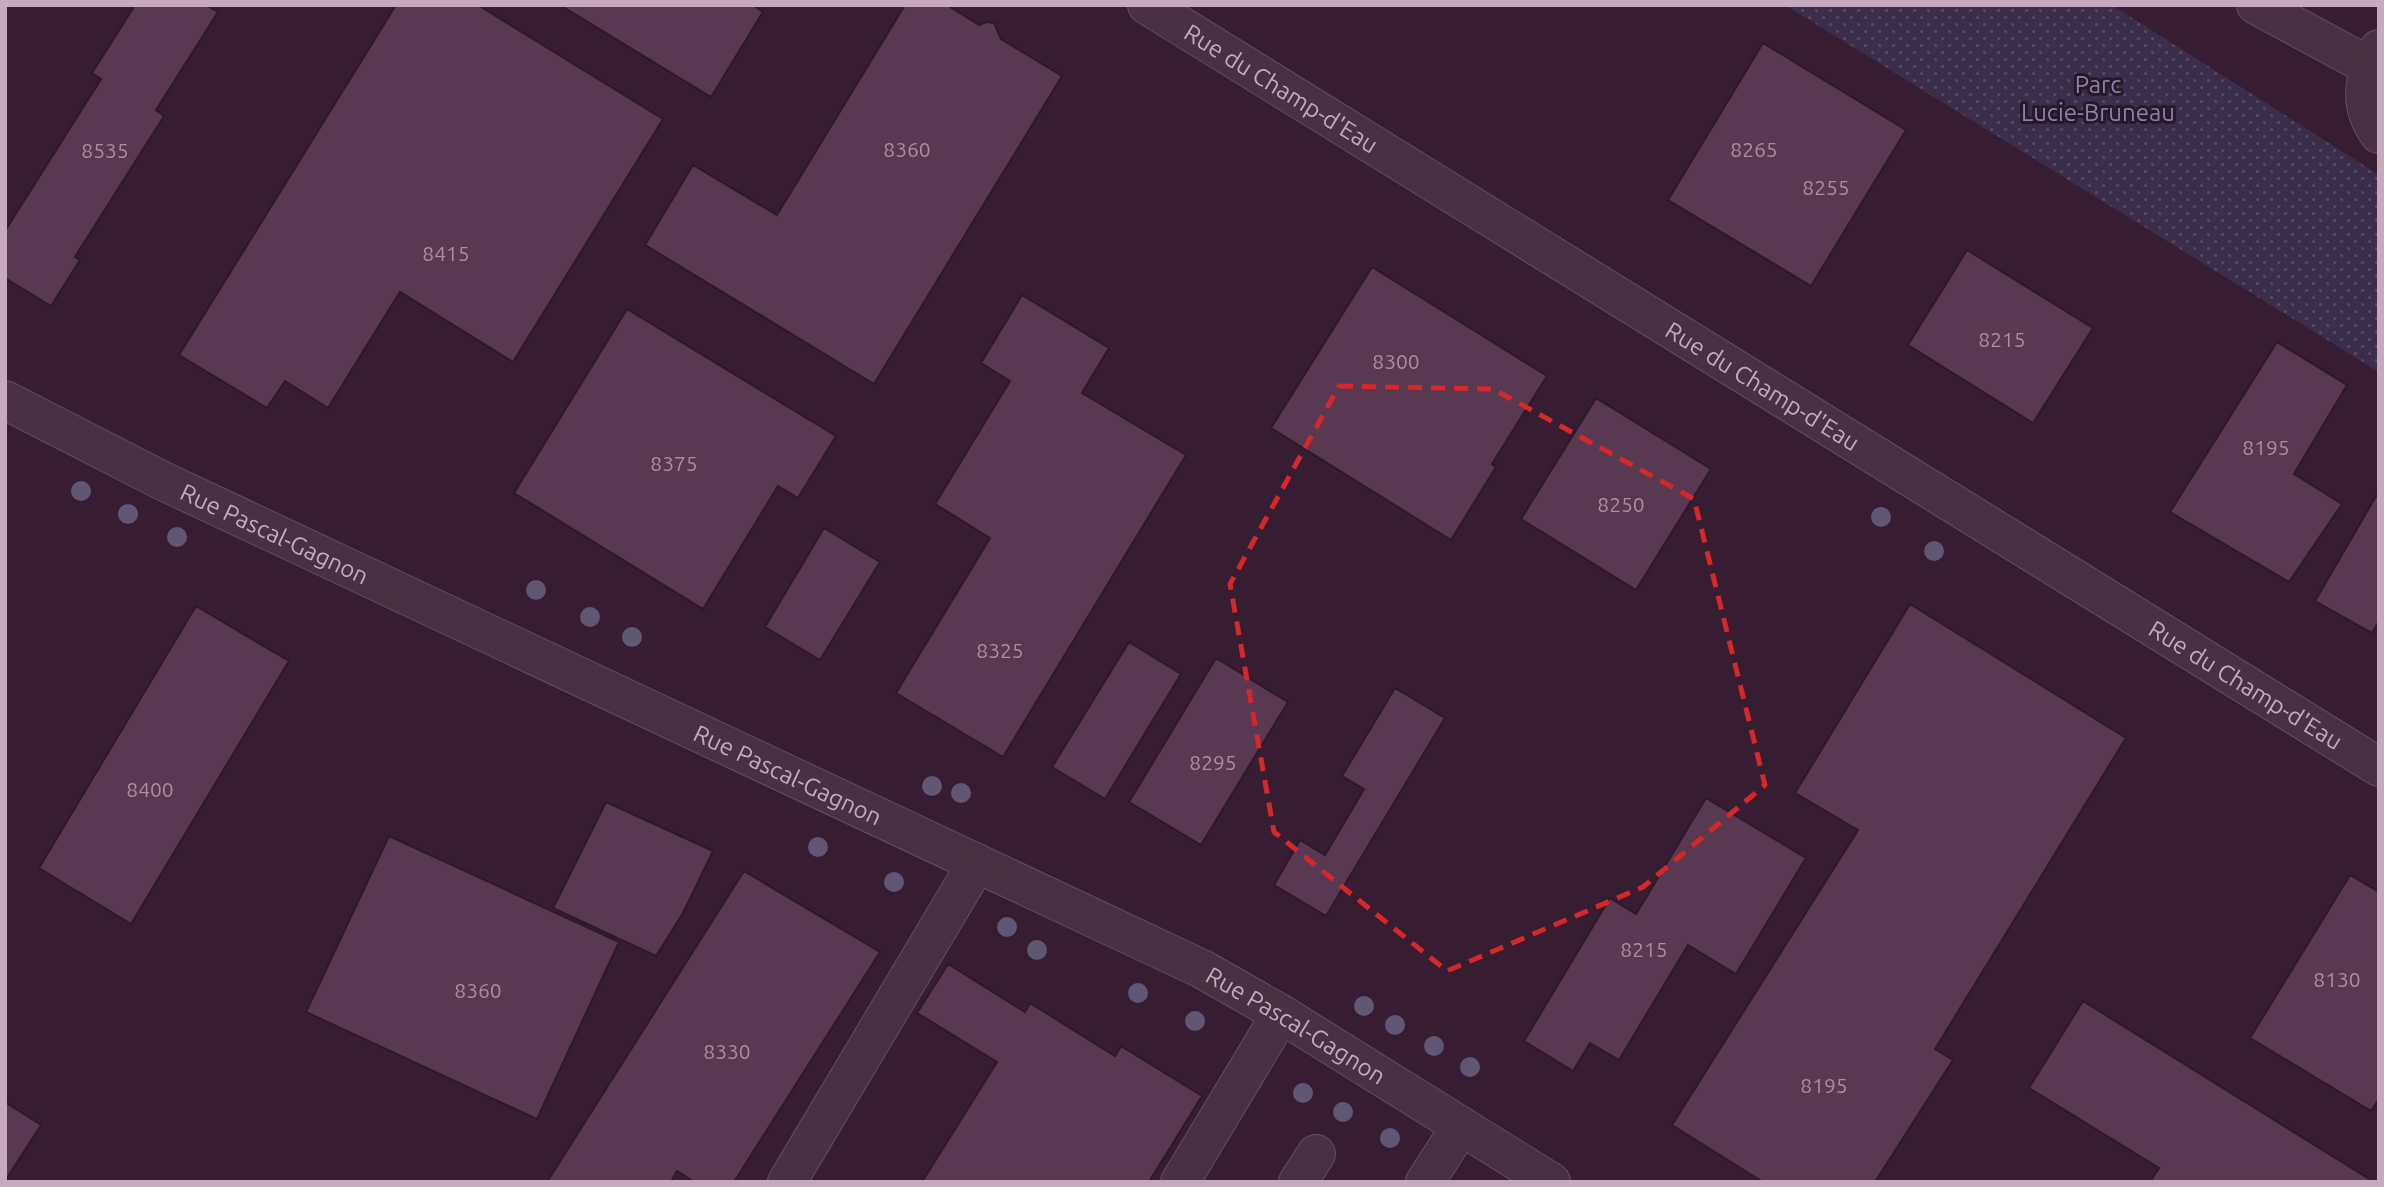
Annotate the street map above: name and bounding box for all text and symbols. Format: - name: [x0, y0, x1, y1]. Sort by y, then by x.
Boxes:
- street label: Rue du Champ-d'Eau: [1180, 18, 1383, 158]
- park label: Parc Lucie-Bruneau: [2021, 71, 2175, 126]
- house number: 8360: [883, 137, 931, 161]
- house number: 8265: [1730, 137, 1778, 161]
- house number: 8535: [81, 138, 129, 162]
- house number: 8255: [1802, 175, 1850, 199]
- house number: 8415: [422, 241, 470, 265]
- street label: Rue du Champ-d'Eau: [1661, 316, 1864, 456]
- house number: 8215: [1978, 327, 2026, 351]
- house number: 8300: [1372, 349, 1420, 373]
- house number: 8195: [2242, 435, 2290, 459]
- house number: 8375: [650, 451, 698, 475]
- street label: Rue Pascal-Gagnon: [176, 478, 373, 589]
- house number: 8250: [1597, 492, 1645, 516]
- street label: Rue du Champ-d'Eau: [2144, 615, 2348, 755]
- house number: 8325: [976, 638, 1024, 662]
- street label: Rue Pascal-Gagnon: [690, 719, 886, 830]
- house number: 8295: [1189, 750, 1237, 774]
- house number: 8400: [126, 777, 174, 801]
- house number: 8215: [1620, 937, 1668, 961]
- street label: Rue Pascal-Gagnon: [1202, 961, 1391, 1089]
- house number: 8130: [2313, 967, 2361, 991]
- house number: 8360: [454, 978, 502, 1002]
- house number: 8330: [703, 1039, 751, 1063]
- house number: 8195: [1800, 1073, 1848, 1097]

